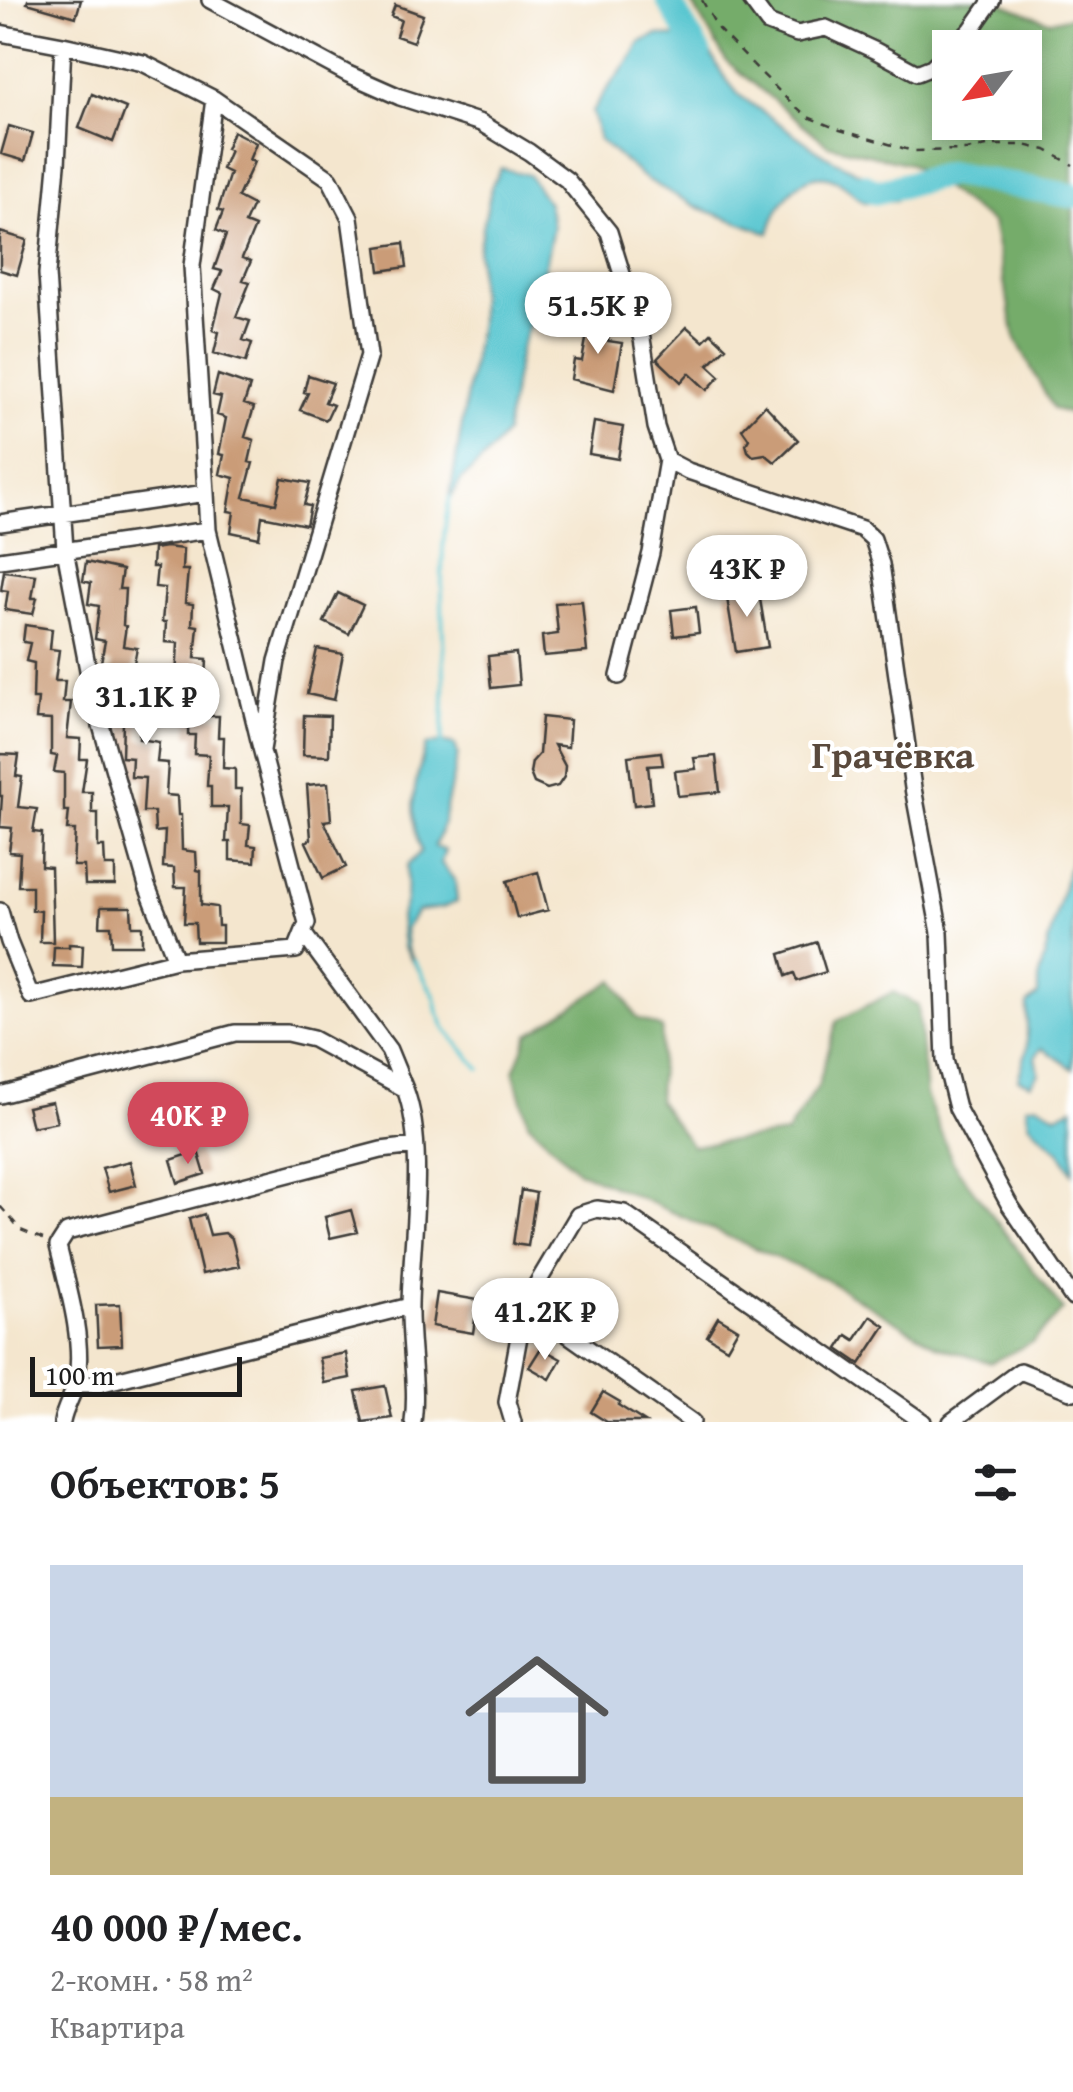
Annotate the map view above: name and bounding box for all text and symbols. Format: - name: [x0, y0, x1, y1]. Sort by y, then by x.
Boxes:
- north arrow: [932, 30, 1042, 140]
- map controls: [932, 30, 1042, 140]
- pin: 51.5K ₽: [506, 272, 690, 357]
- text: 51.5K ₽: [547, 281, 649, 328]
- pin: 43K ₽: [677, 535, 817, 620]
- text: 43K ₽: [709, 544, 786, 591]
- pin: 31.1K ₽: [54, 663, 238, 748]
- text: 31.1K ₽: [95, 672, 197, 719]
- district label: Грачёвка: [812, 726, 975, 782]
- pin: 40K ₽: [118, 1082, 258, 1167]
- text: 40K ₽: [150, 1091, 227, 1138]
- pin: 41.2K ₽: [453, 1278, 637, 1363]
- text: 41.2K ₽: [494, 1287, 596, 1334]
- scale bar: [30, 1352, 242, 1396]
- text: 100 m: [45, 1354, 114, 1395]
- text: Объектов: 5: [50, 1452, 280, 1513]
- icon: filters: [968, 1455, 1023, 1510]
- icon: home: [447, 1630, 627, 1810]
- text: 40 000 ₽/мес.: [50, 1895, 303, 1956]
- text: 2-комн. · 58 m²: [50, 1956, 253, 2003]
- text: Квартира: [50, 2003, 185, 2050]

